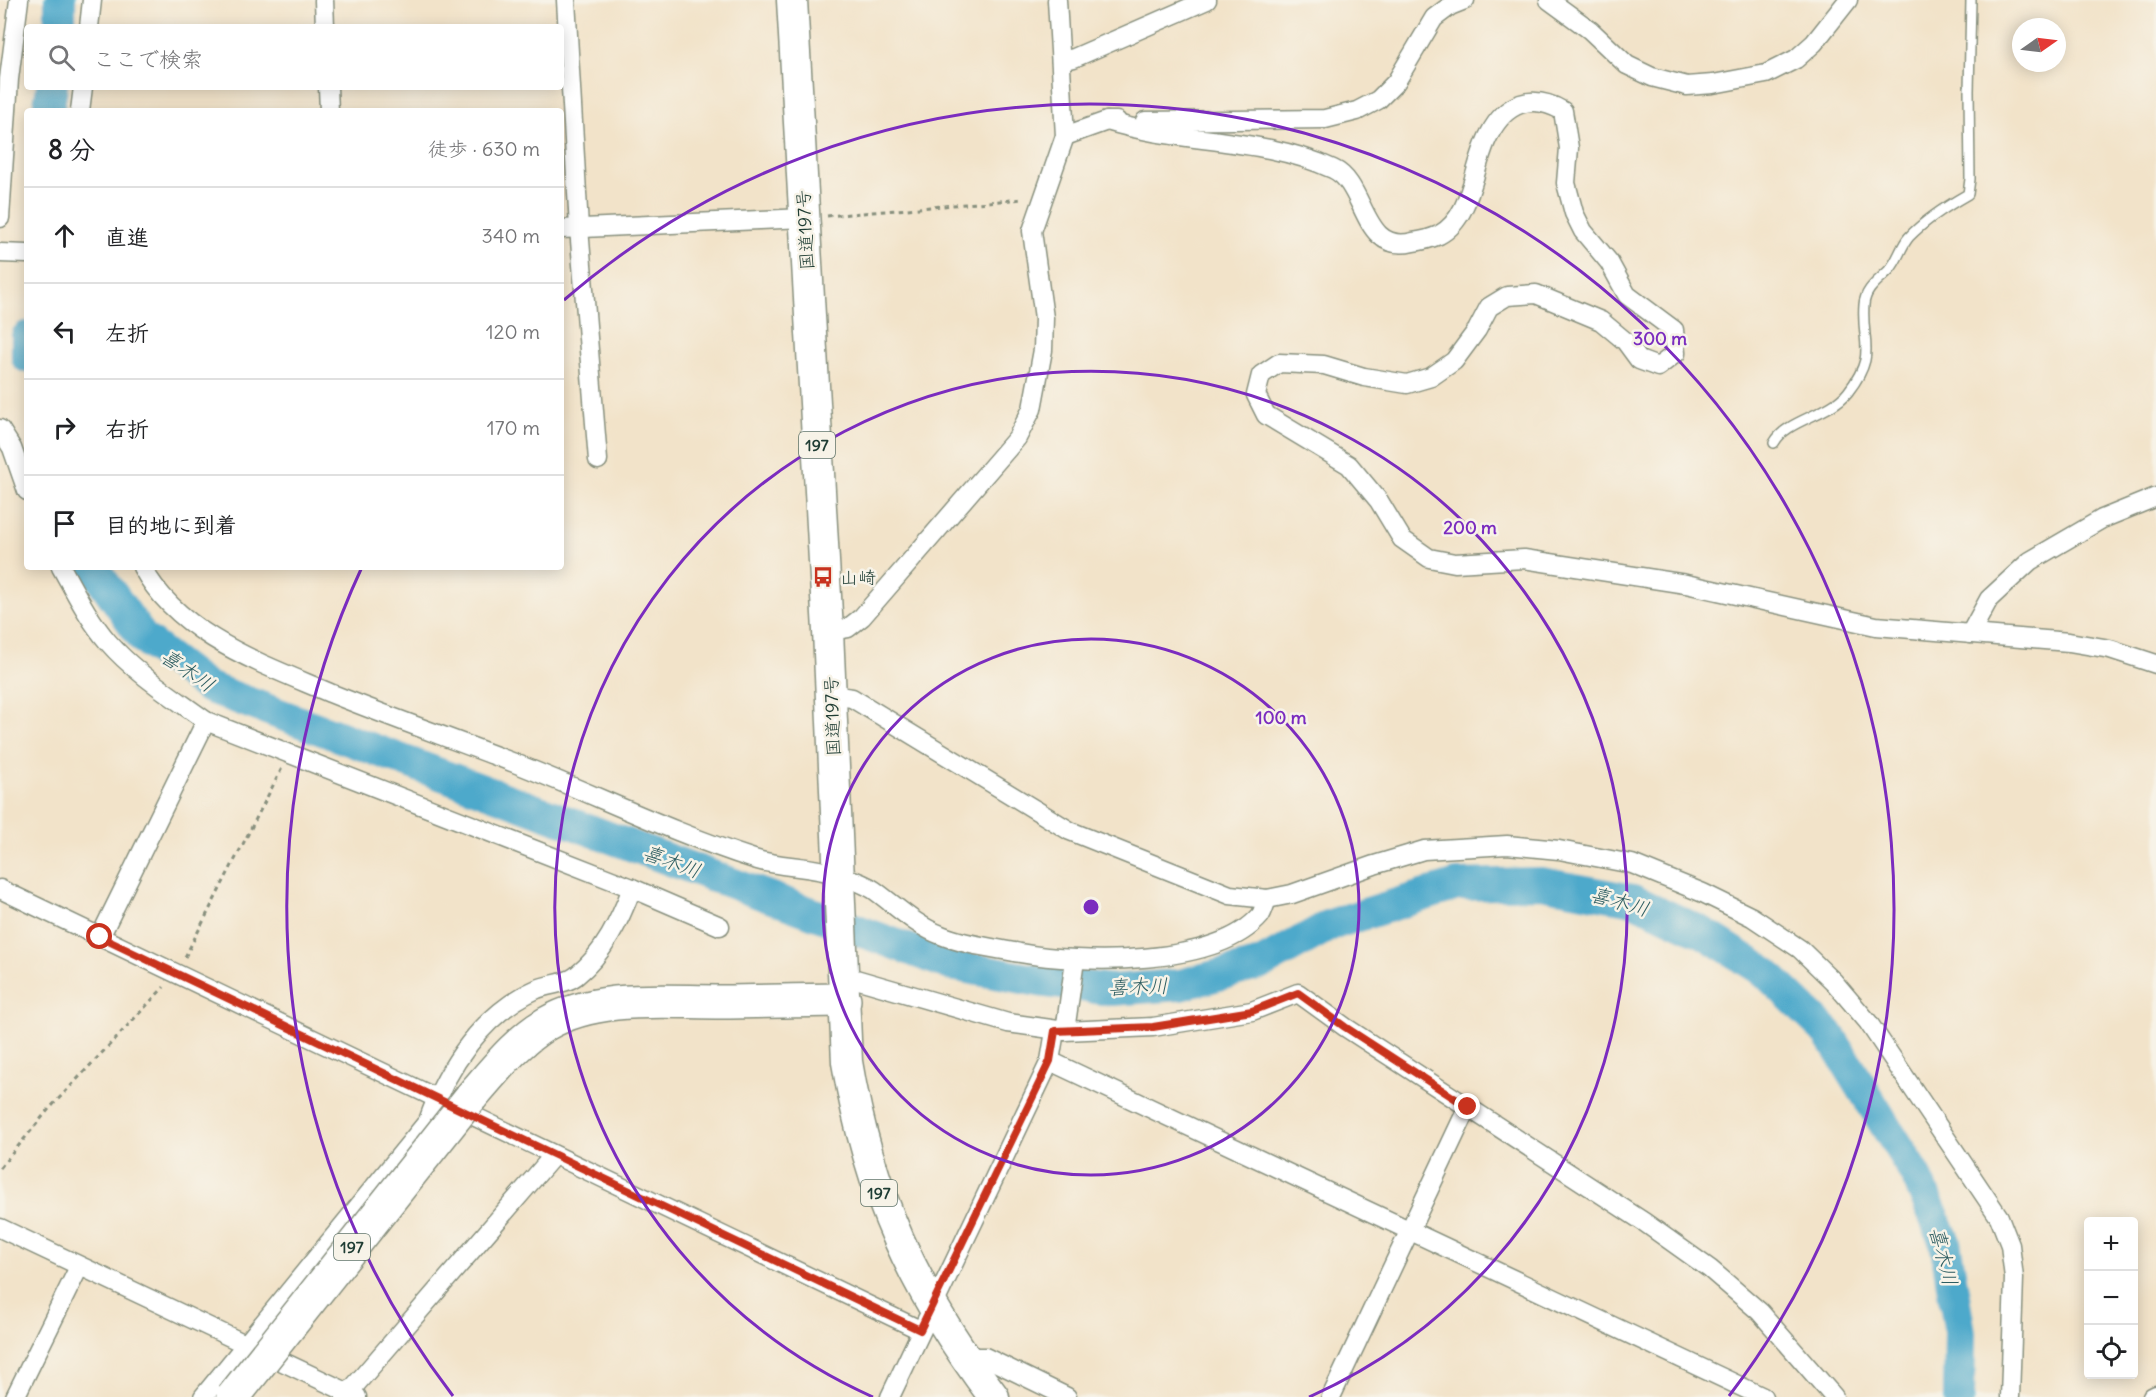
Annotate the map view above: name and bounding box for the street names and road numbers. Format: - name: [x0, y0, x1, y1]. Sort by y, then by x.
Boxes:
- street label: 国道197号: [791, 189, 819, 271]
- road number: 197: [799, 432, 835, 458]
- street label: 国道197号: [819, 675, 845, 757]
- road number: 197: [861, 1180, 897, 1206]
- road number: 197: [334, 1234, 370, 1260]

